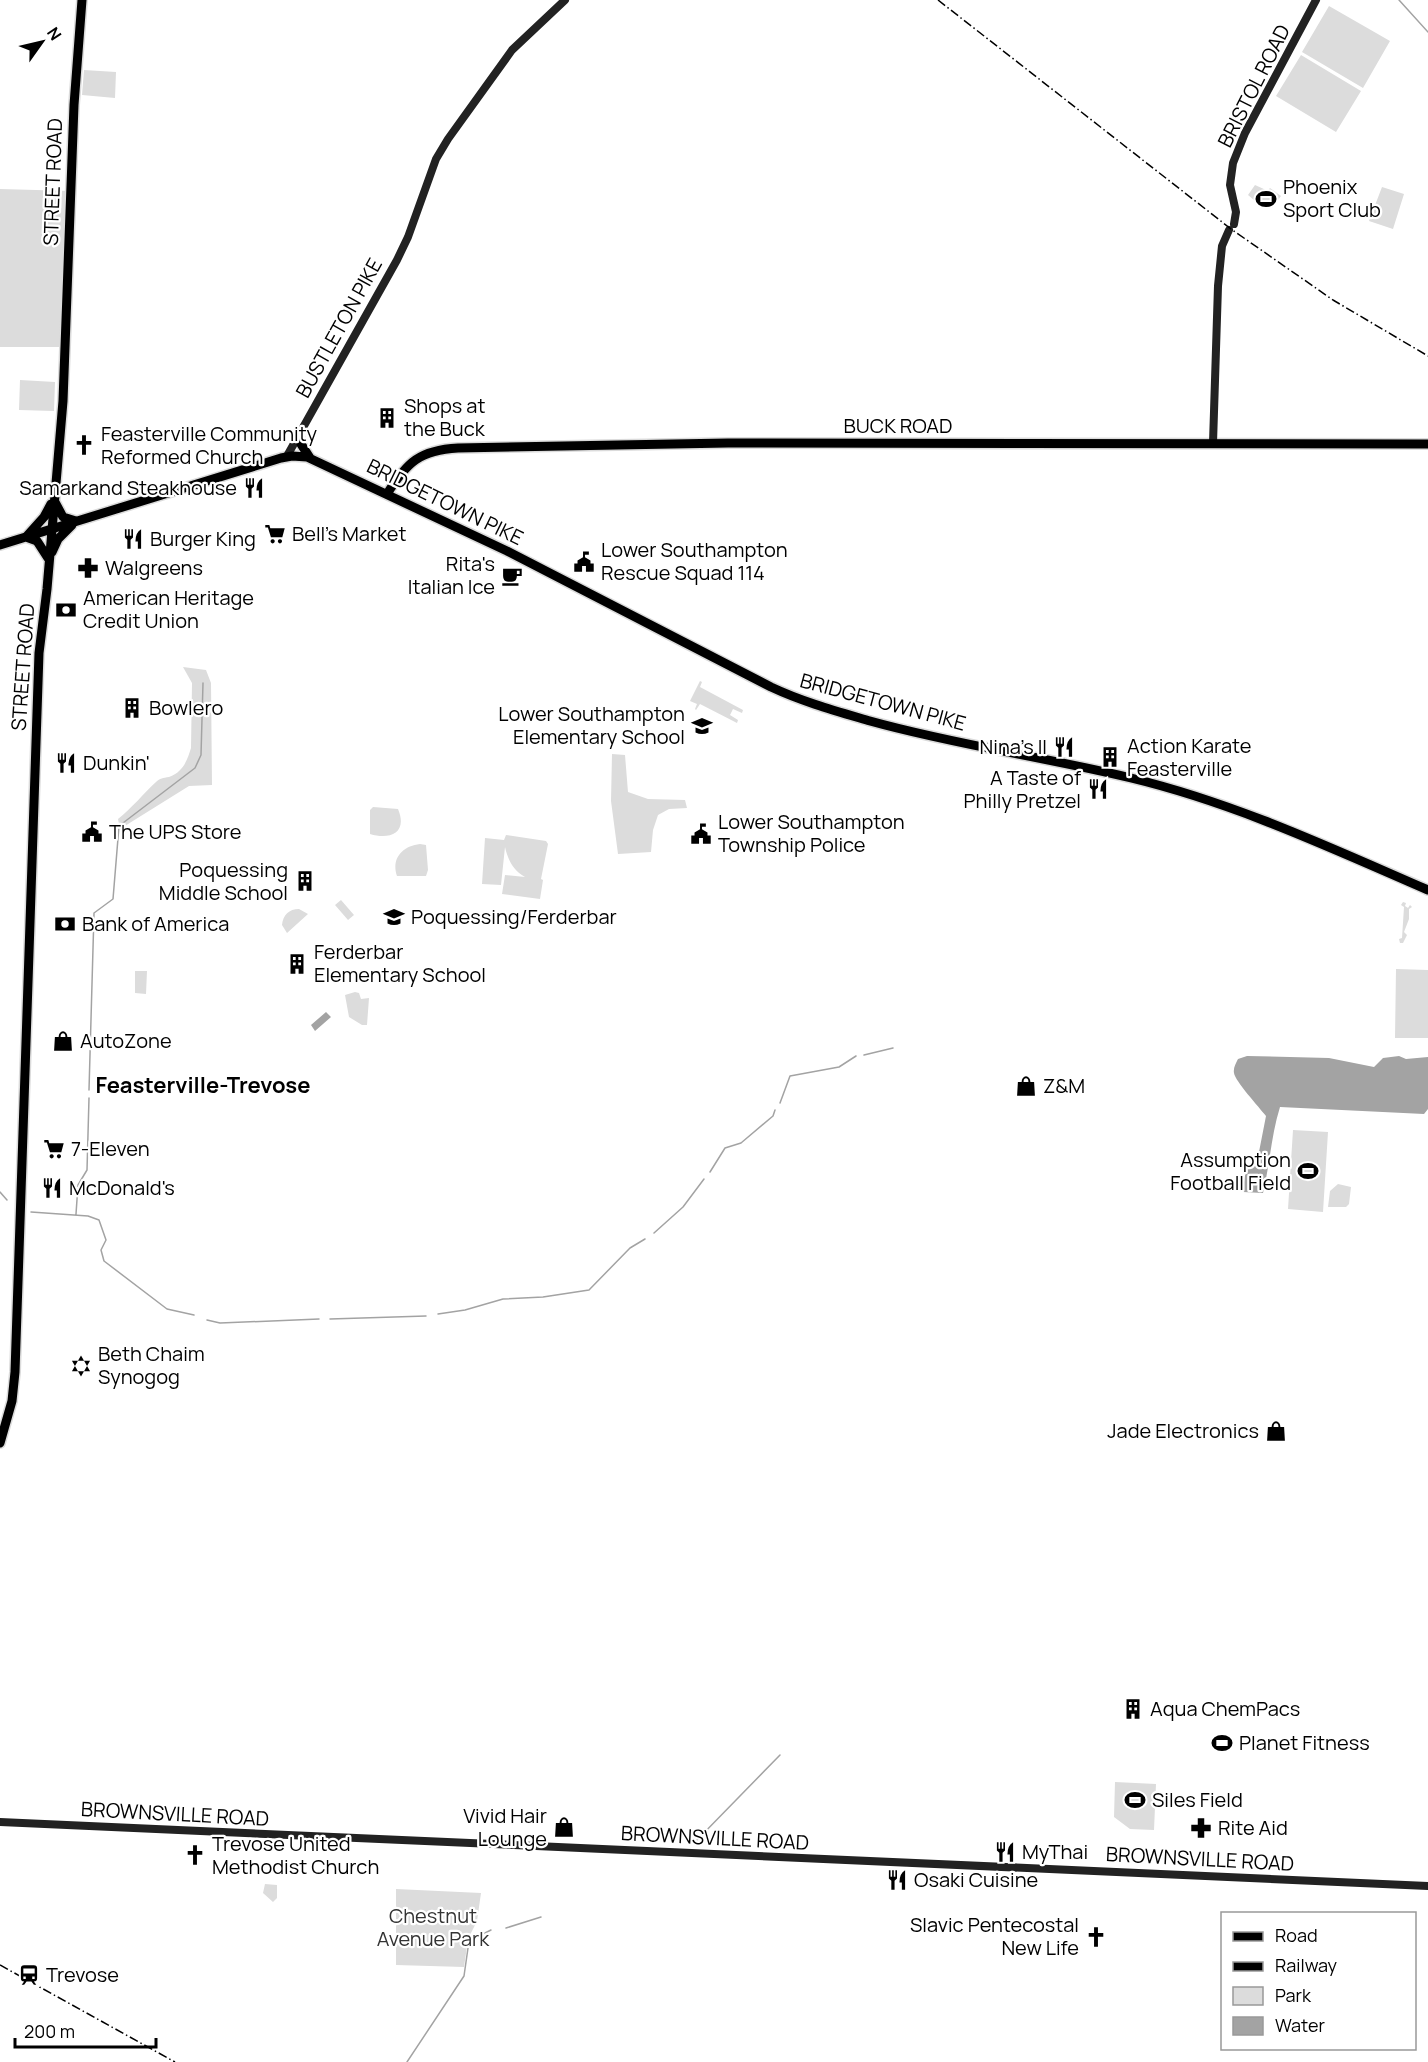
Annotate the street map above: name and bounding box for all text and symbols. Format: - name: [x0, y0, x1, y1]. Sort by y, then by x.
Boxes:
- north arrow: [12, 12, 72, 72]
- street label: BRISTOL ROAD: [1211, 20, 1296, 152]
- text: N: [42, 23, 67, 45]
- street label: STREET ROAD: [37, 118, 68, 246]
- place label: Phoenix Sport Club: [1283, 173, 1381, 223]
- sports icon: Phoenix Sport Club: [1254, 187, 1278, 211]
- street label: BUSTLETON PIKE: [289, 253, 388, 402]
- place label: Shops at the Buck: [404, 392, 486, 442]
- building icon: Shops at the Buck: [375, 406, 399, 430]
- street label: BUCK ROAD: [844, 412, 952, 439]
- place label: Feasterville Community Reformed Church: [101, 420, 317, 470]
- church icon: Feasterville Community Reformed Church: [72, 433, 96, 457]
- street label: BRIDGETOWN PIKE: [363, 452, 528, 551]
- place label: Samarkand Steakhouse: [19, 474, 237, 501]
- restaurant icon: Samarkand Steakhouse: [242, 476, 266, 500]
- place label: Bell's Market: [292, 520, 407, 547]
- supermarket icon: Bell's Market: [263, 522, 287, 546]
- place label: Burger King: [150, 525, 256, 552]
- restaurant icon: Burger King: [121, 527, 145, 551]
- place label: Lower Southampton Rescue Squad 114: [601, 536, 788, 586]
- place label: Rita's Italian Ice: [408, 550, 495, 600]
- public building icon: Lower Southampton Rescue Squad 114: [572, 550, 596, 574]
- place label: Walgreens: [105, 554, 203, 581]
- pharmacy icon: Walgreens: [76, 556, 100, 580]
- cafe icon: Rita's Italian Ice: [500, 564, 524, 588]
- place label: American Heritage Credit Union: [83, 584, 254, 634]
- bank icon: American Heritage Credit Union: [54, 598, 78, 622]
- street label: STREET ROAD: [5, 602, 40, 732]
- street label: BRIDGETOWN PIKE: [797, 666, 969, 737]
- place label: Bowlero: [149, 694, 223, 721]
- building icon: Bowlero: [120, 696, 144, 720]
- place label: Lower Southampton Elementary School: [498, 700, 685, 750]
- school or university icon: Lower Southampton Elementary School: [690, 714, 714, 738]
- place label: Action Karate Feasterville: [1127, 732, 1251, 782]
- place label: Nina's II: [980, 733, 1047, 760]
- restaurant icon: Nina's II: [1052, 735, 1076, 759]
- building icon: Action Karate Feasterville: [1098, 745, 1122, 769]
- place label: Dunkin': [83, 749, 150, 776]
- restaurant icon: Dunkin': [54, 751, 78, 775]
- place label: A Taste of Philly Pretzel: [964, 764, 1081, 814]
- restaurant icon: A Taste of Philly Pretzel: [1086, 777, 1110, 801]
- place label: Lower Southampton Township Police: [718, 808, 905, 858]
- place label: The UPS Store: [109, 818, 241, 845]
- public building icon: The UPS Store: [80, 820, 104, 844]
- public building icon: Lower Southampton Township Police: [689, 822, 713, 846]
- place label: Poquessing Middle School: [159, 856, 288, 906]
- building icon: Poquessing Middle School: [293, 869, 317, 893]
- place label: Poquessing/Ferderbar: [411, 903, 617, 930]
- school or university icon: Poquessing/Ferderbar: [382, 905, 406, 929]
- place label: Bank of America: [82, 910, 229, 937]
- bank icon: Bank of America: [53, 912, 77, 936]
- place label: Ferderbar Elementary School: [314, 938, 486, 988]
- building icon: Ferderbar Elementary School: [285, 952, 309, 976]
- place label: AutoZone: [80, 1027, 172, 1054]
- shop icon: AutoZone: [51, 1029, 75, 1053]
- district label: Feasterville-Trevose: [96, 1070, 310, 1100]
- place label: Z&M: [1043, 1072, 1085, 1099]
- shop icon: Z&M: [1014, 1074, 1038, 1098]
- place label: 7-Eleven: [71, 1135, 150, 1162]
- supermarket icon: 7-Eleven: [42, 1137, 66, 1161]
- place label: Assumption Football Field: [1170, 1146, 1291, 1196]
- sports icon: Assumption Football Field: [1296, 1159, 1320, 1183]
- place label: McDonald's: [69, 1174, 175, 1201]
- restaurant icon: McDonald's: [40, 1176, 64, 1200]
- place label: Beth Chaim Synogog: [98, 1340, 205, 1390]
- synagogue icon: Beth Chaim Synogog: [69, 1354, 93, 1378]
- place label: Jade Electronics: [1107, 1417, 1259, 1444]
- shop icon: Jade Electronics: [1264, 1419, 1288, 1443]
- place label: Aqua ChemPacs: [1150, 1695, 1300, 1722]
- building icon: Aqua ChemPacs: [1121, 1697, 1145, 1721]
- place label: Planet Fitness: [1239, 1729, 1370, 1756]
- sports icon: Planet Fitness: [1210, 1731, 1234, 1755]
- place label: Siles Field: [1152, 1786, 1243, 1813]
- sports icon: Siles Field: [1123, 1788, 1147, 1812]
- street label: BROWNSVILLE ROAD: [80, 1795, 270, 1832]
- place label: Vivid Hair Lounge: [463, 1802, 547, 1852]
- place label: Rite Aid: [1218, 1814, 1288, 1841]
- shop icon: Vivid Hair Lounge: [552, 1815, 576, 1839]
- pharmacy icon: Rite Aid: [1189, 1816, 1213, 1840]
- street label: BROWNSVILLE ROAD: [620, 1819, 810, 1856]
- place label: Trevose United Methodist Church: [212, 1830, 379, 1880]
- place label: MyThai: [1022, 1838, 1088, 1865]
- restaurant icon: MyThai: [993, 1840, 1017, 1864]
- street label: BROWNSVILLE ROAD: [1105, 1840, 1295, 1877]
- church icon: Trevose United Methodist Church: [183, 1843, 207, 1867]
- place label: Osaki Cuisine: [914, 1866, 1038, 1893]
- restaurant icon: Osaki Cuisine: [885, 1868, 909, 1892]
- park label: Chestnut Avenue Park: [377, 1902, 490, 1952]
- place label: Slavic Pentecostal New Life: [910, 1911, 1079, 1961]
- legend: [1221, 1912, 1416, 2050]
- text: Road: [1275, 1923, 1318, 1947]
- church icon: Slavic Pentecostal New Life: [1084, 1925, 1108, 1949]
- text: Railway: [1275, 1953, 1337, 1977]
- place label: Trevose: [46, 1961, 119, 1988]
- station icon: Trevose: [17, 1963, 41, 1987]
- text: Park: [1275, 1983, 1312, 2007]
- scale bar: [15, 2011, 156, 2049]
- text: Water: [1275, 2013, 1325, 2037]
- text: 200 m: [24, 2019, 75, 2043]

